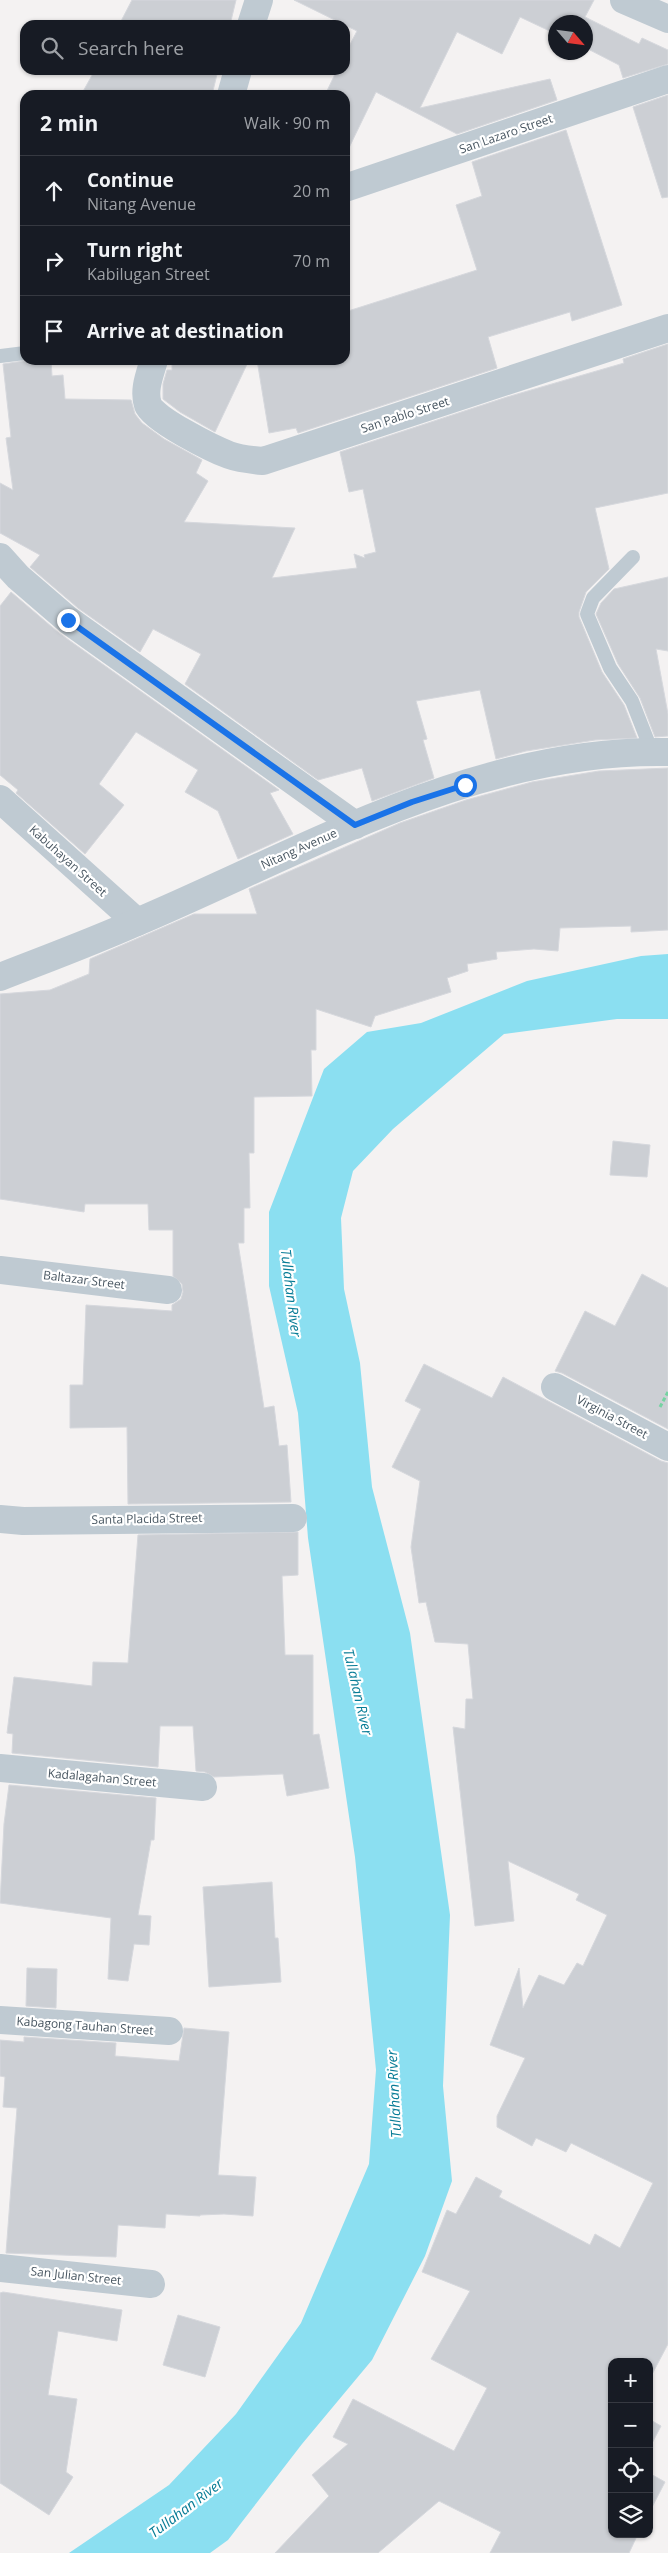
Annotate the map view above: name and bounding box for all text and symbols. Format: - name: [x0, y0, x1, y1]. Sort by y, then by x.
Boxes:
- north arrow: [548, 15, 593, 60]
- search box: [20, 20, 350, 75]
- icon: search: [38, 34, 66, 62]
- text: Search here: [78, 35, 184, 61]
- text: 2 min: [40, 109, 98, 137]
- street label: San Lazaro Street: [457, 110, 555, 157]
- text: Walk · 90 m: [244, 112, 330, 134]
- text: Continue: [87, 167, 174, 193]
- icon: ahead: [40, 177, 68, 205]
- text: 20 m: [293, 180, 330, 202]
- text: Nitang Avenue: [87, 193, 196, 215]
- text: Turn right: [87, 237, 182, 263]
- icon: right: [40, 247, 68, 275]
- text: 70 m: [293, 250, 330, 272]
- text: Kabilugan Street: [87, 263, 210, 285]
- icon: arrive: [40, 317, 68, 345]
- text: Arrive at destination: [87, 318, 284, 344]
- street label: San Pablo Street: [359, 392, 451, 437]
- route end: [57, 609, 80, 632]
- route start: [454, 774, 477, 797]
- street label: Kabuhayan Street: [26, 821, 111, 900]
- street label: Nitang Avenue: [258, 824, 340, 873]
- water label: Tullahan River: [277, 1248, 306, 1338]
- street label: Baltazar Street: [42, 1266, 126, 1293]
- street label: Virginia Street: [574, 1391, 651, 1442]
- street label: Santa Placida Street: [91, 1509, 203, 1528]
- water label: Tullahan River: [339, 1647, 378, 1737]
- street label: Kadalagahan Street: [47, 1764, 157, 1791]
- street label: Kabagong Tauhan Street: [16, 2012, 154, 2039]
- water label: Tullahan River: [382, 2049, 405, 2139]
- street label: San Julian Street: [30, 2262, 122, 2289]
- map controls: [608, 2358, 653, 2538]
- button: +: [608, 2358, 653, 2403]
- button: −: [608, 2403, 653, 2448]
- button: locate: [608, 2448, 653, 2493]
- water label: Tullahan River: [145, 2473, 227, 2542]
- button: layers: [608, 2493, 653, 2538]

